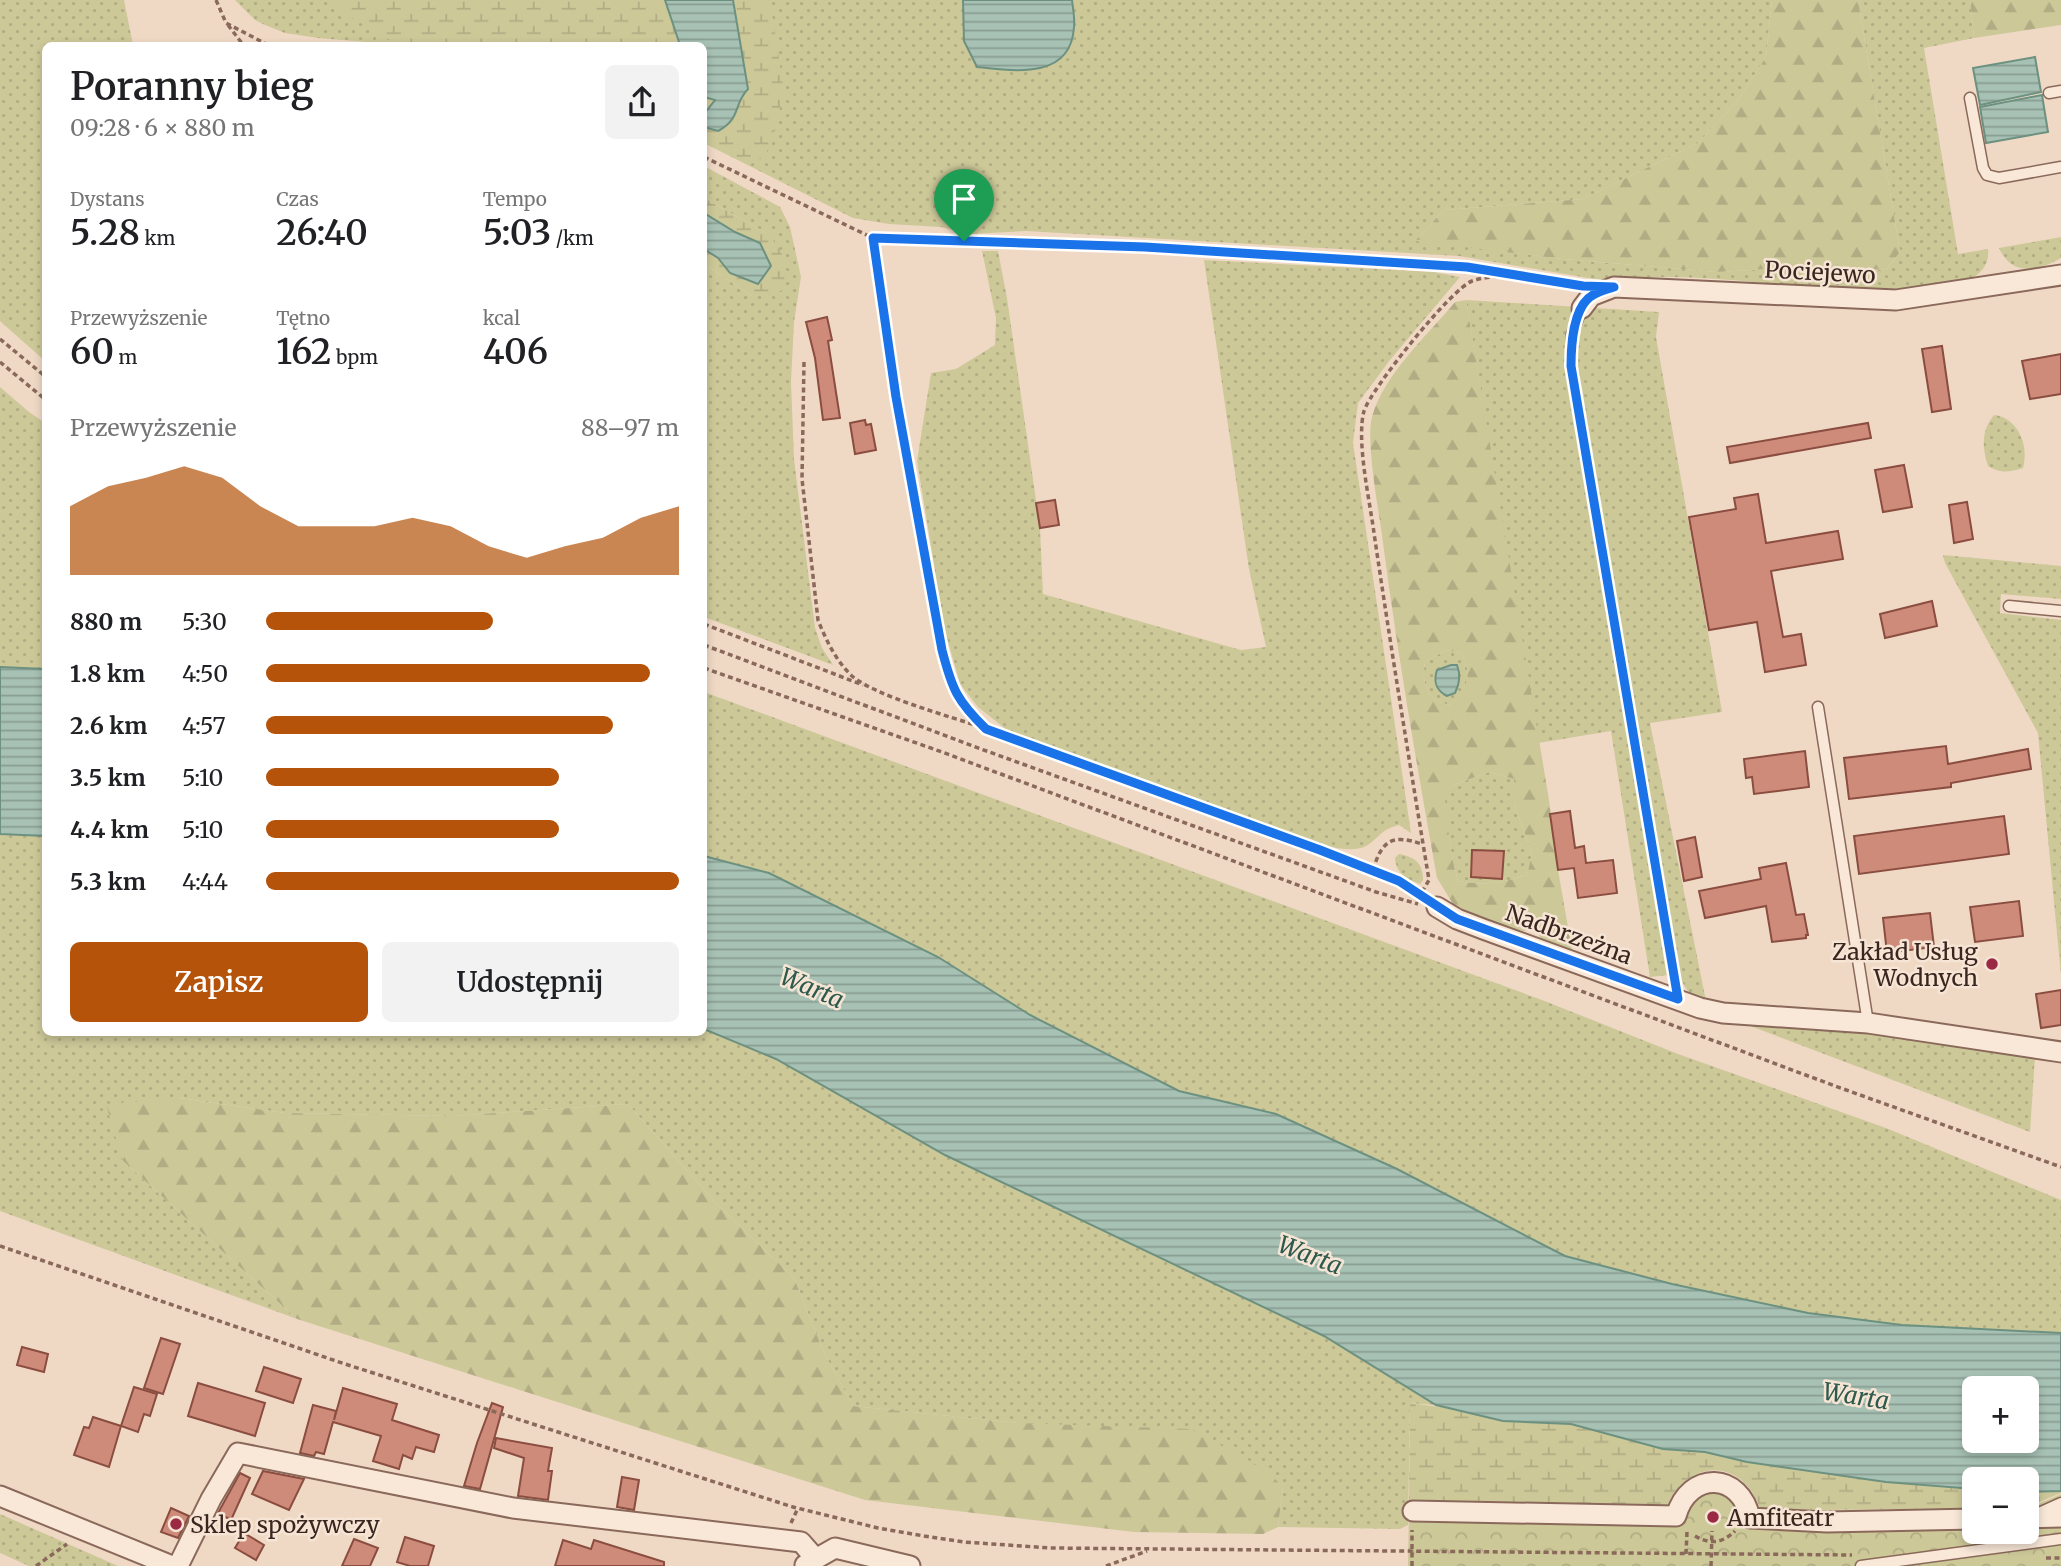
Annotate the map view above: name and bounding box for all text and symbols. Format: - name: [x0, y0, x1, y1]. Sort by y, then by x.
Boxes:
- text: Poranny bieg: [70, 63, 314, 110]
- button: share: [605, 65, 679, 139]
- text: 09:28 · 6 × 880 m: [70, 113, 255, 142]
- pin: [934, 169, 994, 241]
- icon: arrive: [945, 180, 983, 218]
- text: Dystans: [70, 187, 145, 211]
- text: Czas: [276, 187, 319, 211]
- text: Tempo: [483, 187, 547, 211]
- text: 5.28: [70, 211, 140, 255]
- text: 26:40: [276, 211, 368, 255]
- text: 5:03: [483, 211, 551, 255]
- text: km: [140, 226, 175, 250]
- text: /km: [551, 226, 594, 250]
- street label: Pociejewo: [1764, 255, 1876, 289]
- text: Przewyższenie: [70, 306, 208, 330]
- text: Tętno: [276, 306, 330, 330]
- text: kcal: [483, 306, 520, 330]
- text: 60: [70, 330, 114, 374]
- text: 162: [276, 330, 332, 374]
- text: 406: [483, 330, 548, 374]
- text: m: [114, 345, 137, 369]
- text: bpm: [332, 345, 378, 369]
- text: Przewyższenie: [70, 413, 236, 442]
- text: 88–97 m: [581, 413, 679, 442]
- text: 880 m: [70, 607, 142, 636]
- text: 5:30: [182, 607, 227, 636]
- text: 1.8 km: [70, 659, 145, 688]
- text: 4:50: [182, 659, 228, 688]
- text: 2.6 km: [70, 711, 147, 740]
- text: 4:57: [182, 711, 226, 740]
- text: 3.5 km: [70, 763, 146, 792]
- text: 5:10: [182, 763, 223, 792]
- text: 4.4 km: [70, 815, 149, 844]
- text: 5:10: [182, 815, 223, 844]
- text: 5.3 km: [70, 867, 146, 896]
- text: 4:44: [182, 867, 228, 896]
- street label: Nadbrzeżna: [1502, 898, 1636, 970]
- place label: Zakład Usług Wodnych: [1832, 937, 1978, 992]
- button: Zapisz: [70, 942, 368, 1022]
- button: Udostępnij: [382, 942, 679, 1022]
- marker: Zakład Usług Wodnych: [1984, 956, 2000, 972]
- water label: Warta: [775, 961, 849, 1015]
- water label: Warta: [1273, 1229, 1347, 1281]
- water label: Warta: [1821, 1375, 1891, 1417]
- map controls: [1962, 1376, 2039, 1544]
- button: +: [1962, 1376, 2039, 1453]
- button: −: [1962, 1467, 2039, 1544]
- place label: Amfiteatr: [1726, 1503, 1834, 1532]
- marker: Amfiteatr: [1705, 1509, 1721, 1525]
- place label: Sklep spożywczy: [190, 1510, 380, 1539]
- marker: Sklep spożywczy: [168, 1516, 184, 1532]

